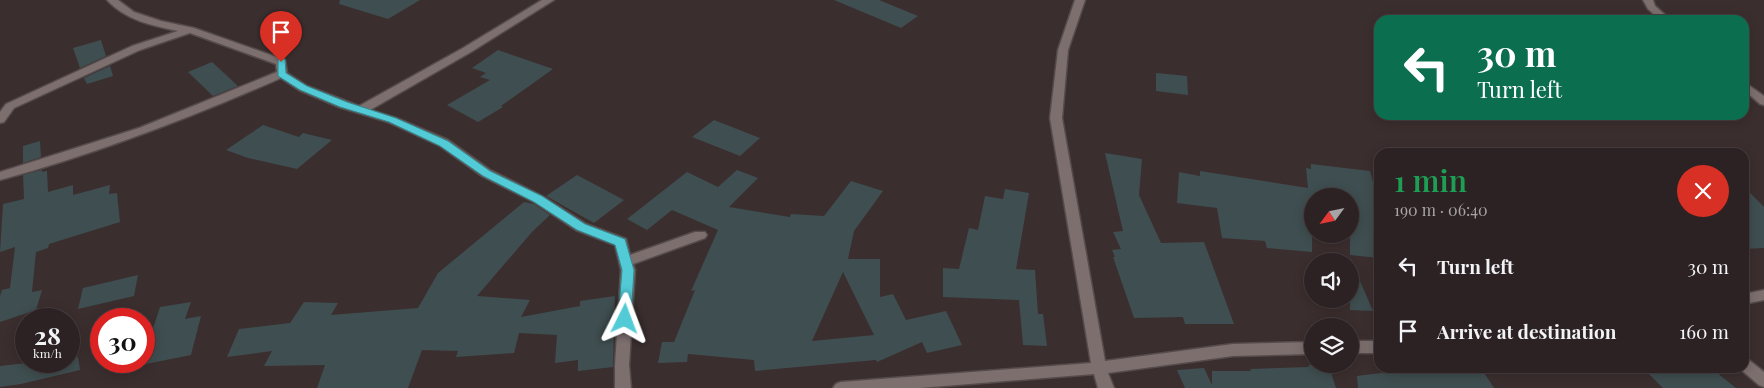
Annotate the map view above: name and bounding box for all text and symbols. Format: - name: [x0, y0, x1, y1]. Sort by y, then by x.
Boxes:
- pin: [260, 11, 302, 62]
- icon: arrive: [267, 18, 295, 46]
- text: 30 m: [1477, 29, 1557, 76]
- icon: left: [1394, 35, 1459, 100]
- text: Turn left: [1477, 74, 1562, 104]
- text: 1 min: [1394, 160, 1467, 200]
- button: close: [1677, 165, 1729, 217]
- north arrow: [1304, 188, 1359, 242]
- map controls: [1304, 188, 1359, 373]
- text: 190 m · 06:40: [1394, 199, 1488, 220]
- icon: left: [1394, 252, 1422, 280]
- button: sound: [1304, 253, 1359, 308]
- text: Turn left: [1437, 253, 1514, 279]
- text: 30 m: [1687, 253, 1729, 279]
- position arrow: [598, 292, 650, 344]
- speed limit sign: 30: [90, 308, 155, 373]
- icon: arrive: [1394, 317, 1422, 345]
- text: 28: [34, 318, 61, 351]
- button: layers: [1304, 318, 1359, 373]
- text: Arrive at destination: [1437, 318, 1617, 344]
- text: 160 m: [1679, 318, 1729, 344]
- text: km/h: [33, 345, 62, 361]

